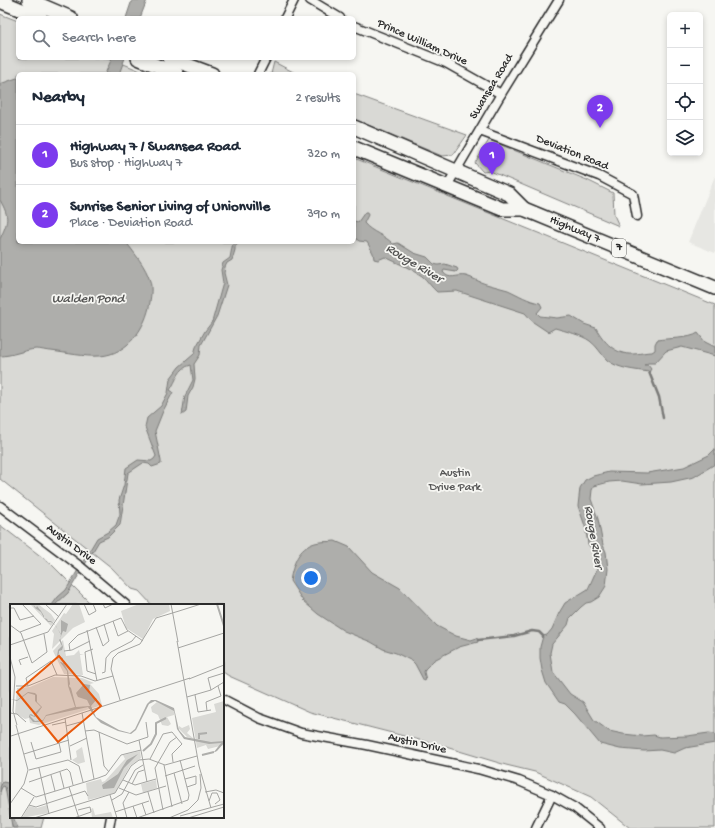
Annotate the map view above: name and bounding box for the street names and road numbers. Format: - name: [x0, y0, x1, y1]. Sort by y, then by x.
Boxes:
- street label: Prince William Drive: [374, 16, 470, 69]
- street label: Swansea Road: [467, 51, 517, 122]
- street label: Deviation Road: [533, 132, 611, 174]
- street label: Highway 7: [547, 213, 603, 247]
- road number: 7: [612, 239, 626, 257]
- street label: Austin Drive: [43, 522, 100, 569]
- street label: Austin Drive: [387, 731, 448, 758]

